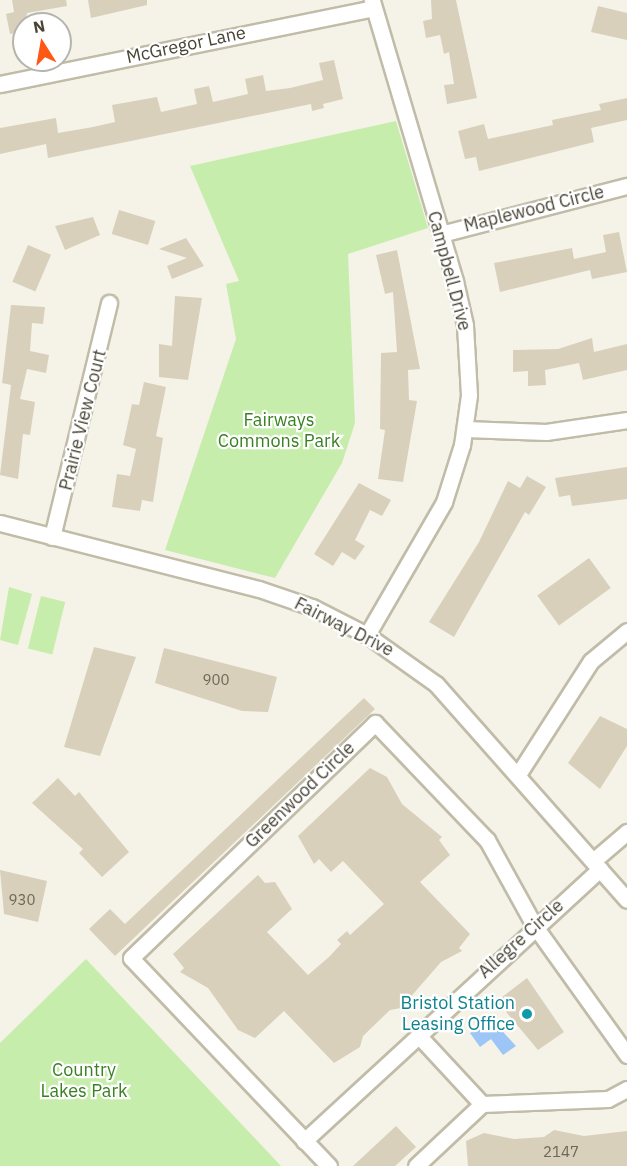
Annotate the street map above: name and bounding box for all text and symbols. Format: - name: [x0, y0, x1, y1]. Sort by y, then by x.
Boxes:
- north arrow: [12, 12, 72, 72]
- text: N: [31, 15, 47, 37]
- street label: McGregor Lane: [124, 22, 248, 68]
- street label: Maplewood Circle: [462, 181, 606, 237]
- street label: Campbell Drive: [423, 209, 475, 333]
- street label: Prairie View Court: [55, 347, 111, 493]
- park label: Fairways Commons Park: [218, 410, 340, 452]
- street label: Fairway Drive: [291, 593, 397, 661]
- house number: 900: [203, 671, 229, 689]
- street label: Greenwood Circle: [241, 737, 359, 853]
- house number: 930: [9, 891, 35, 909]
- street label: Allegre Circle: [474, 895, 568, 983]
- place label: Bristol Station Leasing Office: [401, 993, 515, 1036]
- marker: Bristol Station Leasing Office: [520, 1007, 534, 1021]
- park label: Country Lakes Park: [40, 1060, 128, 1102]
- house number: 2147: [543, 1143, 579, 1161]

